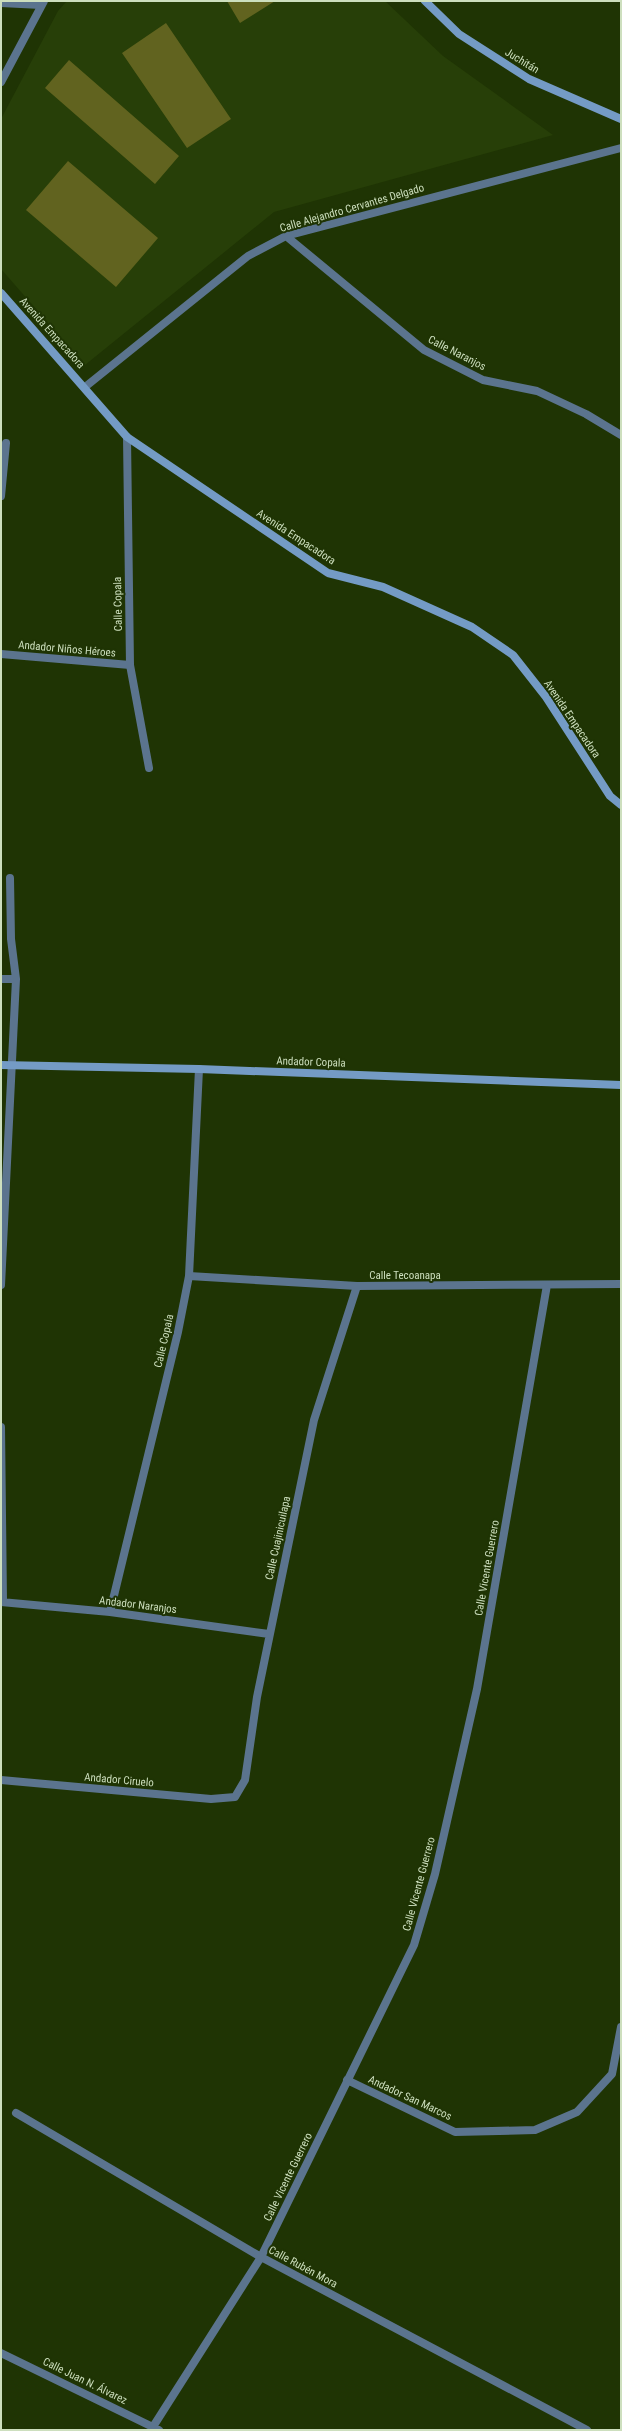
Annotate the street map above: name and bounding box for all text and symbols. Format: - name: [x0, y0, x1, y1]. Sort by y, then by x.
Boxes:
- street label: Juchitán: [503, 46, 541, 76]
- street label: Calle Alejandro Cervantes Delgado: [278, 181, 426, 235]
- street label: Avenida Empacadora: [17, 295, 87, 371]
- street label: Calle Naranjos: [426, 333, 488, 373]
- street label: Avenida Empacadora: [254, 507, 338, 567]
- street label: Calle Copala: [111, 577, 125, 631]
- street label: Andador Niños Héroes: [18, 638, 116, 660]
- street label: Avenida Empacadora: [541, 678, 603, 760]
- street label: Andador Copala: [276, 1054, 346, 1070]
- street label: Calle Tecoanapa: [369, 1269, 441, 1282]
- street label: Calle Copala: [152, 1313, 176, 1369]
- street label: Calle Cuajinicuilapa: [263, 1495, 293, 1581]
- street label: Calle Vicente Guerrero: [472, 1519, 502, 1617]
- street label: Andador Naranjos: [98, 1594, 178, 1616]
- street label: Andador Ciruelo: [84, 1770, 155, 1790]
- street label: Calle Vicente Guerrero: [400, 1835, 438, 1932]
- street label: Andador San Marcos: [366, 2073, 454, 2123]
- street label: Calle Vicente Guerrero: [261, 2130, 315, 2223]
- street label: Calle Rubén Mora: [266, 2243, 340, 2291]
- street label: Calle Juan N. Álvarez: [41, 2355, 129, 2407]

